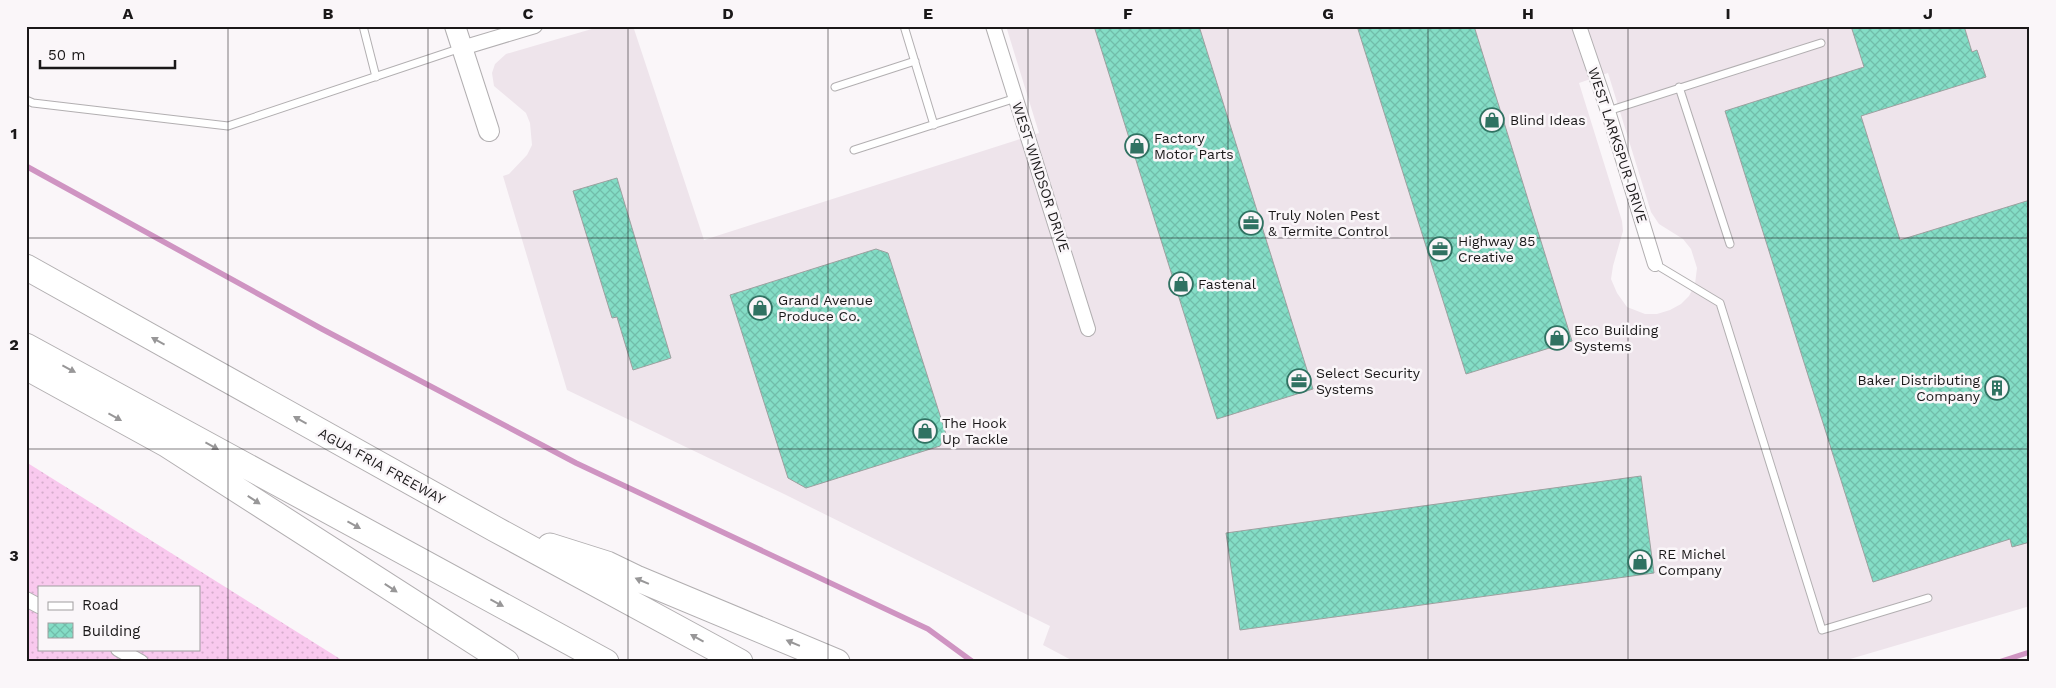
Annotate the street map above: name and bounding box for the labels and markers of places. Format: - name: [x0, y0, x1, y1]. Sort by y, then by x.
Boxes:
- shop icon: Blind Ideas: [1479, 107, 1505, 133]
- place label: Blind Ideas: [1510, 112, 1586, 128]
- place label: Factory Motor Parts: [1154, 130, 1234, 162]
- shop icon: Factory Motor Parts: [1124, 133, 1150, 159]
- place label: Truly Nolen Pest & Termite Control: [1268, 207, 1389, 239]
- office icon: Truly Nolen Pest & Termite Control: [1238, 210, 1264, 236]
- place label: Highway 85 Creative: [1458, 233, 1536, 265]
- office icon: Highway 85 Creative: [1427, 236, 1453, 262]
- shop icon: Fastenal: [1168, 271, 1194, 297]
- place label: Fastenal: [1198, 276, 1257, 292]
- place label: Grand Avenue Produce Co.: [778, 292, 873, 324]
- shop icon: Grand Avenue Produce Co.: [747, 295, 773, 321]
- place label: Eco Building Systems: [1574, 322, 1659, 354]
- shop icon: Eco Building Systems: [1544, 325, 1570, 351]
- place label: Select Security Systems: [1316, 365, 1421, 397]
- office icon: Select Security Systems: [1286, 368, 1312, 394]
- place label: Baker Distributing Company: [1857, 372, 1981, 404]
- building icon: Baker Distributing Company: [1984, 375, 2010, 401]
- place label: The Hook Up Tackle: [942, 415, 1008, 447]
- shop icon: The Hook Up Tackle: [912, 418, 938, 444]
- place label: RE Michel Company: [1658, 546, 1726, 578]
- shop icon: RE Michel Company: [1627, 549, 1653, 575]

